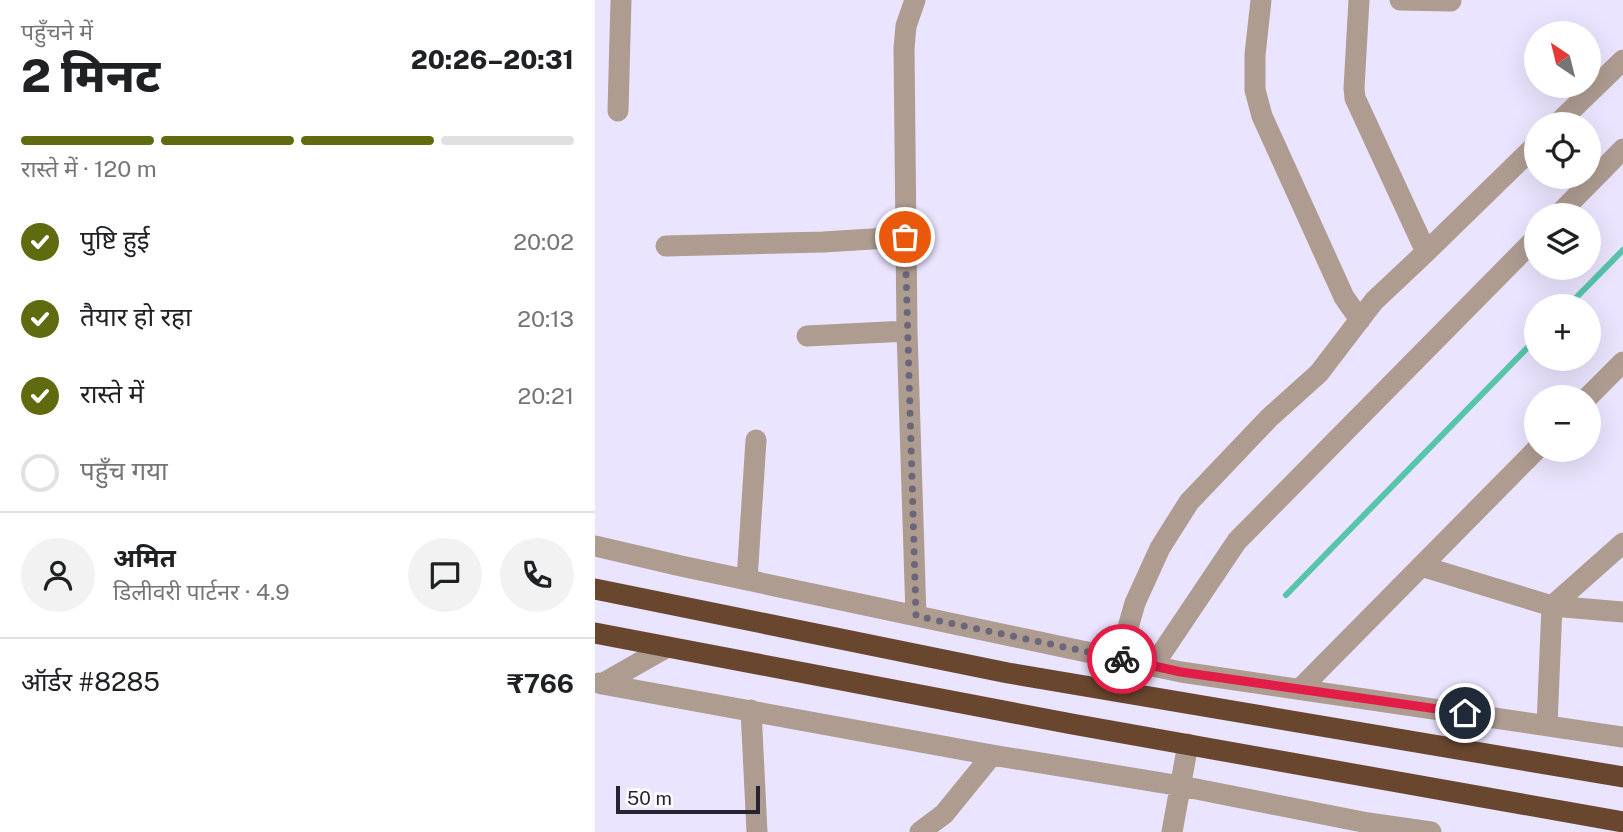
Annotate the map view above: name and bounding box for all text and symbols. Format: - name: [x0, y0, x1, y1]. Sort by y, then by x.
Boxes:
- text: पहुँचने में: [21, 18, 93, 45]
- north arrow: [1524, 21, 1601, 98]
- map controls: [1524, 21, 1601, 462]
- text: 20:26–20:31: [411, 44, 574, 75]
- text: 2 मिनट: [21, 48, 160, 102]
- button: locate: [1524, 112, 1601, 189]
- text: रास्ते में · 120 m: [21, 155, 157, 182]
- button: layers: [1524, 203, 1601, 280]
- pin: [875, 207, 935, 267]
- icon: bag: [886, 218, 924, 256]
- icon: check: [21, 223, 59, 261]
- text: पुष्टि हुई: [80, 224, 150, 255]
- text: 20:02: [513, 228, 574, 255]
- button: +: [1524, 294, 1601, 371]
- icon: check: [21, 300, 59, 338]
- text: तैयार हो रहा: [80, 301, 192, 332]
- text: 20:13: [517, 305, 574, 332]
- icon: check: [21, 377, 59, 415]
- text: रास्ते में: [80, 378, 144, 409]
- text: 20:21: [518, 382, 574, 409]
- button: −: [1524, 385, 1601, 462]
- text: पहुँच गया: [80, 455, 168, 486]
- button: person: [21, 538, 95, 612]
- button: chat: [408, 538, 482, 612]
- button: phone: [500, 538, 574, 612]
- text: अमित: [113, 542, 176, 573]
- text: डिलीवरी पार्टनर · 4.9: [113, 578, 290, 605]
- courier: [1087, 624, 1157, 694]
- icon: bike: [1103, 640, 1141, 678]
- text: ऑर्डर #8285: [21, 666, 160, 697]
- text: ₹766: [507, 668, 574, 699]
- pin: [1435, 683, 1495, 743]
- icon: home: [1446, 694, 1484, 732]
- scale bar: [616, 783, 759, 815]
- text: 50 m: [627, 787, 672, 809]

